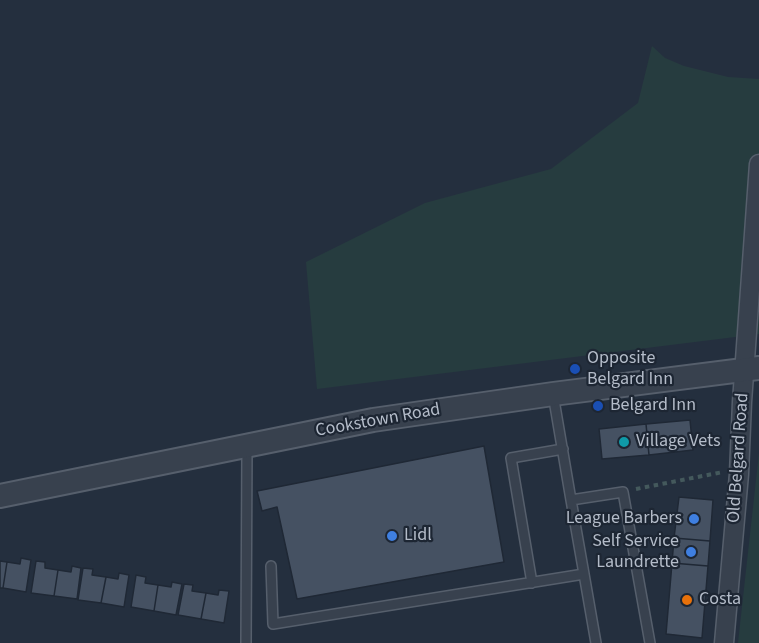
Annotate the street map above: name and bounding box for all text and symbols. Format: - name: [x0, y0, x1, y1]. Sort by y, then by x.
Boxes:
- place label: Opposite Belgard Inn: [587, 348, 673, 391]
- marker: Opposite Belgard Inn: [568, 362, 582, 376]
- street label: Old Belgard Road: [724, 392, 754, 524]
- place label: Belgard Inn: [610, 395, 696, 417]
- street label: Cookstown Road: [314, 399, 442, 443]
- marker: Belgard Inn: [591, 399, 605, 413]
- place label: Village Vets: [636, 431, 720, 453]
- marker: Village Vets: [617, 435, 631, 449]
- place label: League Barbers: [566, 508, 682, 530]
- marker: League Barbers: [687, 512, 701, 526]
- place label: Lidl: [404, 525, 432, 547]
- marker: Lidl: [385, 529, 399, 543]
- place label: Self Service Laundrette: [592, 531, 679, 574]
- marker: Self Service Laundrette: [684, 545, 698, 559]
- place label: Costa: [699, 589, 741, 611]
- marker: Costa: [680, 593, 694, 607]

